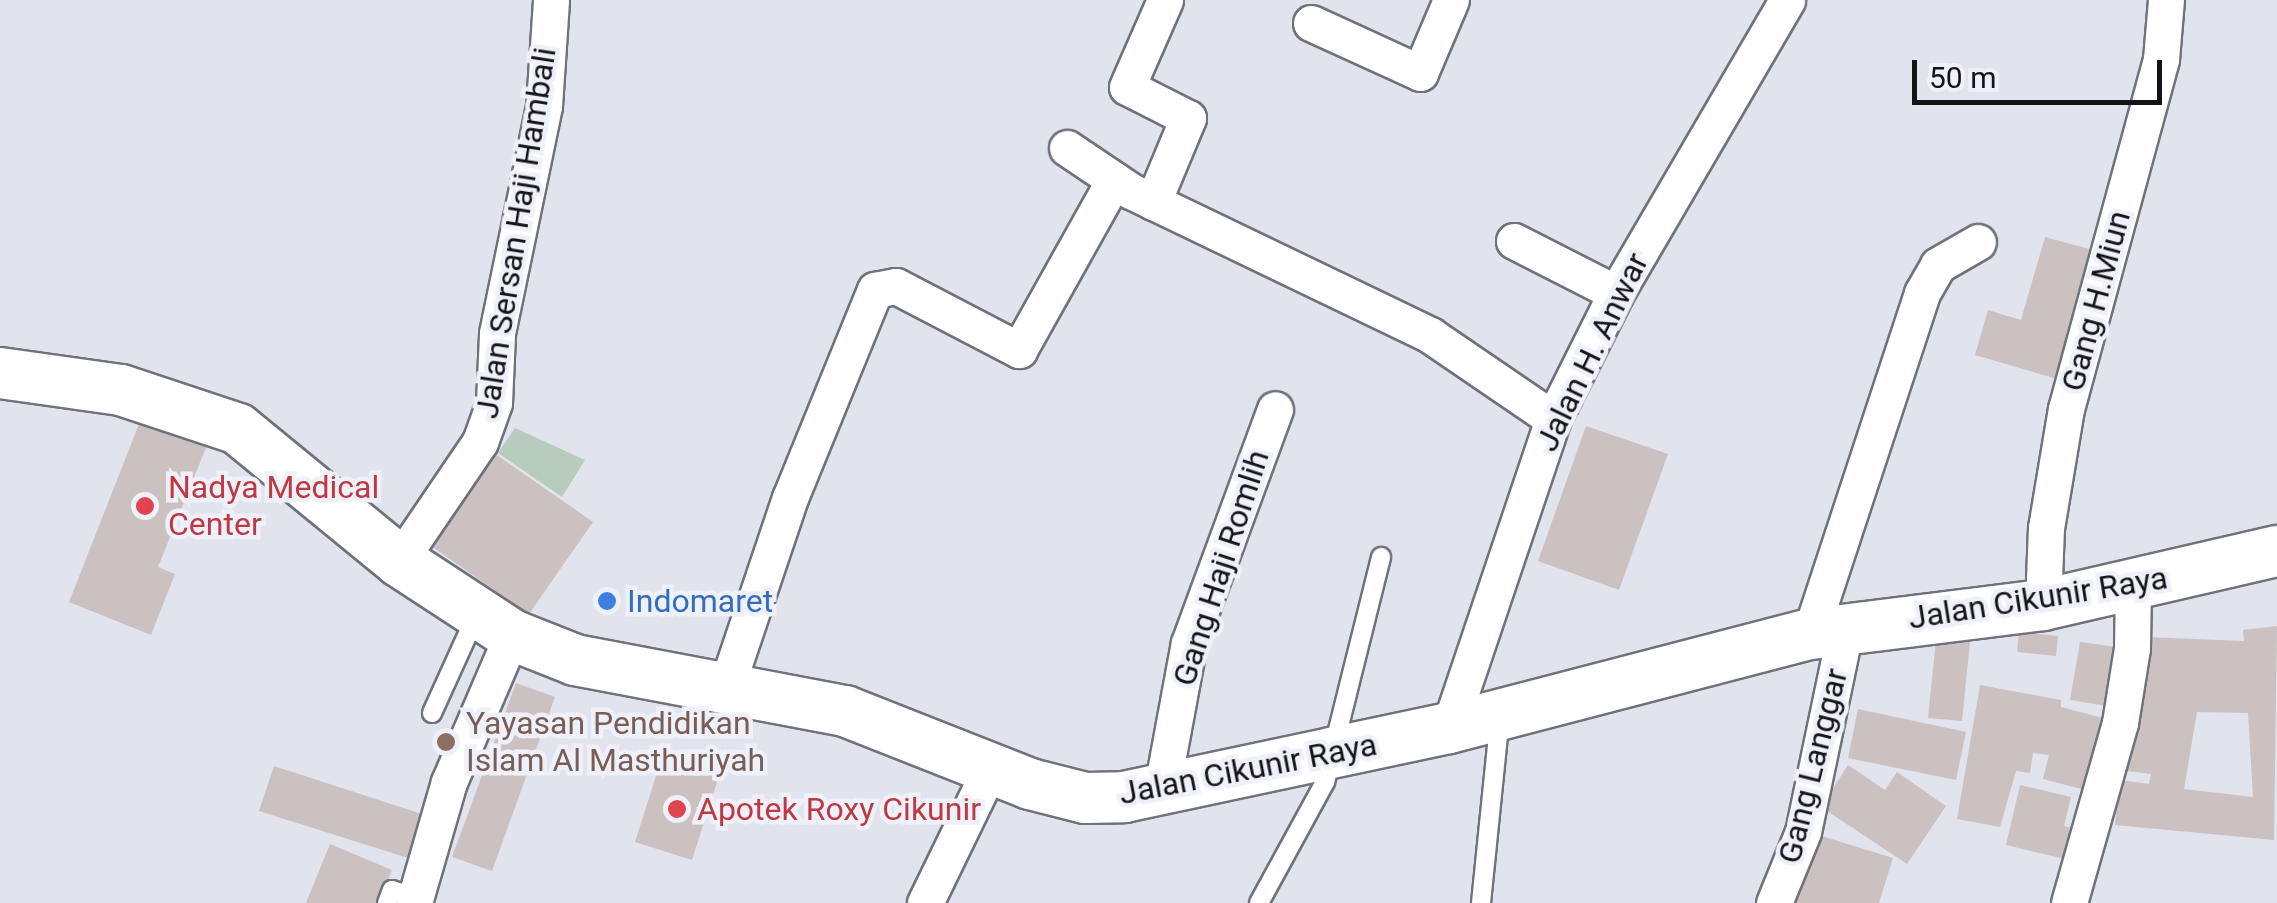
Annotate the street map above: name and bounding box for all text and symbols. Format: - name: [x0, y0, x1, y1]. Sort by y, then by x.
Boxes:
- scale bar: [1917, 40, 2167, 102]
- street label: Jalan Sersan Haji Hambali: [468, 45, 564, 421]
- text: 50 m: [1929, 60, 1996, 95]
- street label: Gang H.Miun: [2054, 207, 2138, 395]
- street label: Jalan H. Anwar: [1527, 247, 1657, 457]
- street label: Gang Haji Romlih: [1165, 445, 1277, 691]
- place label: Nadya Medical Center: [168, 469, 379, 544]
- marker: Nadya Medical Center: [132, 493, 158, 519]
- street label: Jalan Cikunir Raya: [1906, 559, 2170, 637]
- place label: Indomaret: [627, 582, 773, 620]
- marker: Indomaret: [596, 590, 618, 612]
- street label: Gang Langgar: [1770, 665, 1856, 867]
- place label: Yayasan Pendidikan Islam Al Masthuriyah: [466, 705, 765, 780]
- street label: Jalan Cikunir Raya: [1116, 725, 1380, 813]
- marker: Yayasan Pendidikan Islam Al Masthuriyah: [435, 731, 457, 753]
- place label: Apotek Roxy Cikunir: [697, 790, 981, 828]
- marker: Apotek Roxy Cikunir: [666, 798, 688, 820]

